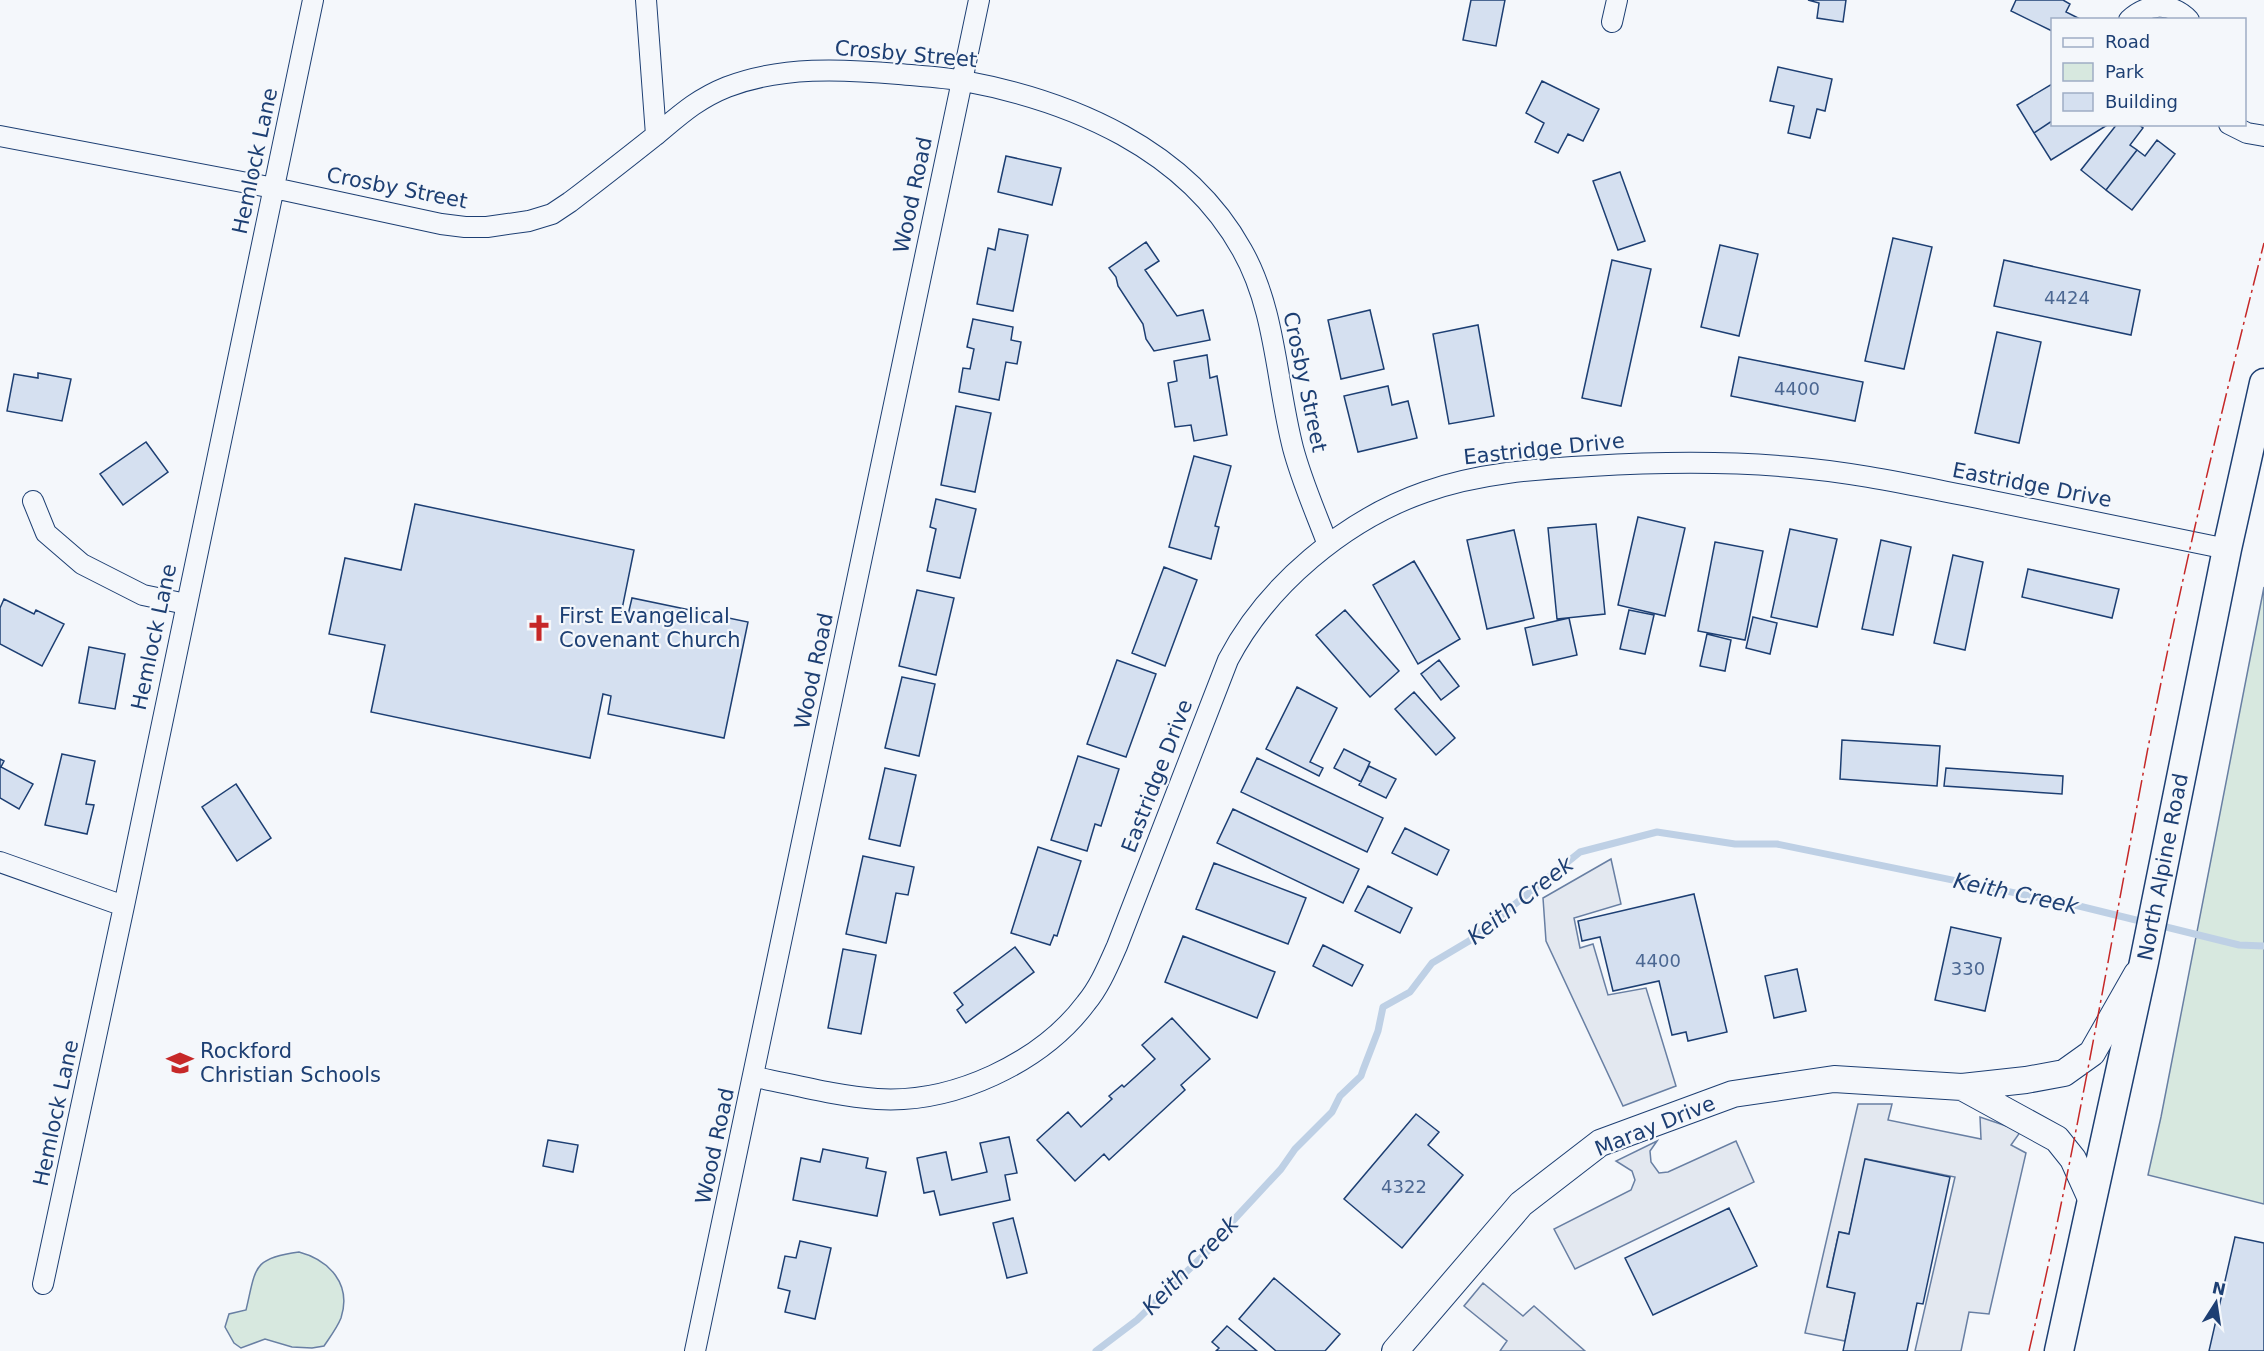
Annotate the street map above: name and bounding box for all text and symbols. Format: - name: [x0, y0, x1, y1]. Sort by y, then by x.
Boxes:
- legend: [2051, 18, 2246, 126]
- text: Road: [2105, 31, 2150, 52]
- street label: Crosby Street: [834, 36, 978, 72]
- text: Park: [2105, 61, 2144, 82]
- street label: Hemlock Lane: [228, 86, 282, 236]
- text: Building: [2105, 91, 2178, 112]
- street label: Wood Road: [889, 135, 937, 255]
- street label: Crosby Street: [325, 163, 469, 213]
- house number: 4424: [2044, 287, 2090, 308]
- street label: Crosby Street: [1278, 310, 1332, 454]
- house number: 4400: [1774, 378, 1820, 399]
- street label: Eastridge Drive: [1462, 429, 1626, 469]
- street label: Eastridge Drive: [1950, 458, 2114, 512]
- street label: Hemlock Lane: [127, 562, 181, 712]
- place label: First Evangelical Covenant Church: [559, 604, 741, 652]
- street label: Wood Road: [790, 611, 838, 731]
- church icon: First Evangelical Covenant Church: [524, 613, 554, 643]
- street label: Eastridge Drive: [1117, 696, 1197, 856]
- street label: North Alpine Road: [2133, 771, 2193, 963]
- water label: Keith Creek: [1463, 851, 1579, 949]
- water label: Keith Creek: [1951, 868, 2082, 919]
- house number: 4400: [1635, 950, 1681, 971]
- house number: 330: [1951, 958, 1985, 979]
- street label: Hemlock Lane: [29, 1038, 83, 1188]
- place label: Rockford Christian Schools: [200, 1039, 381, 1087]
- school or university icon: Rockford Christian Schools: [165, 1048, 195, 1078]
- street label: Wood Road: [691, 1086, 739, 1206]
- street label: Maray Drive: [1591, 1091, 1719, 1161]
- house number: 4322: [1381, 1176, 1427, 1197]
- water label: Keith Creek: [1137, 1210, 1244, 1320]
- north arrow: [2186, 1273, 2246, 1333]
- text: N: [2210, 1278, 2228, 1300]

